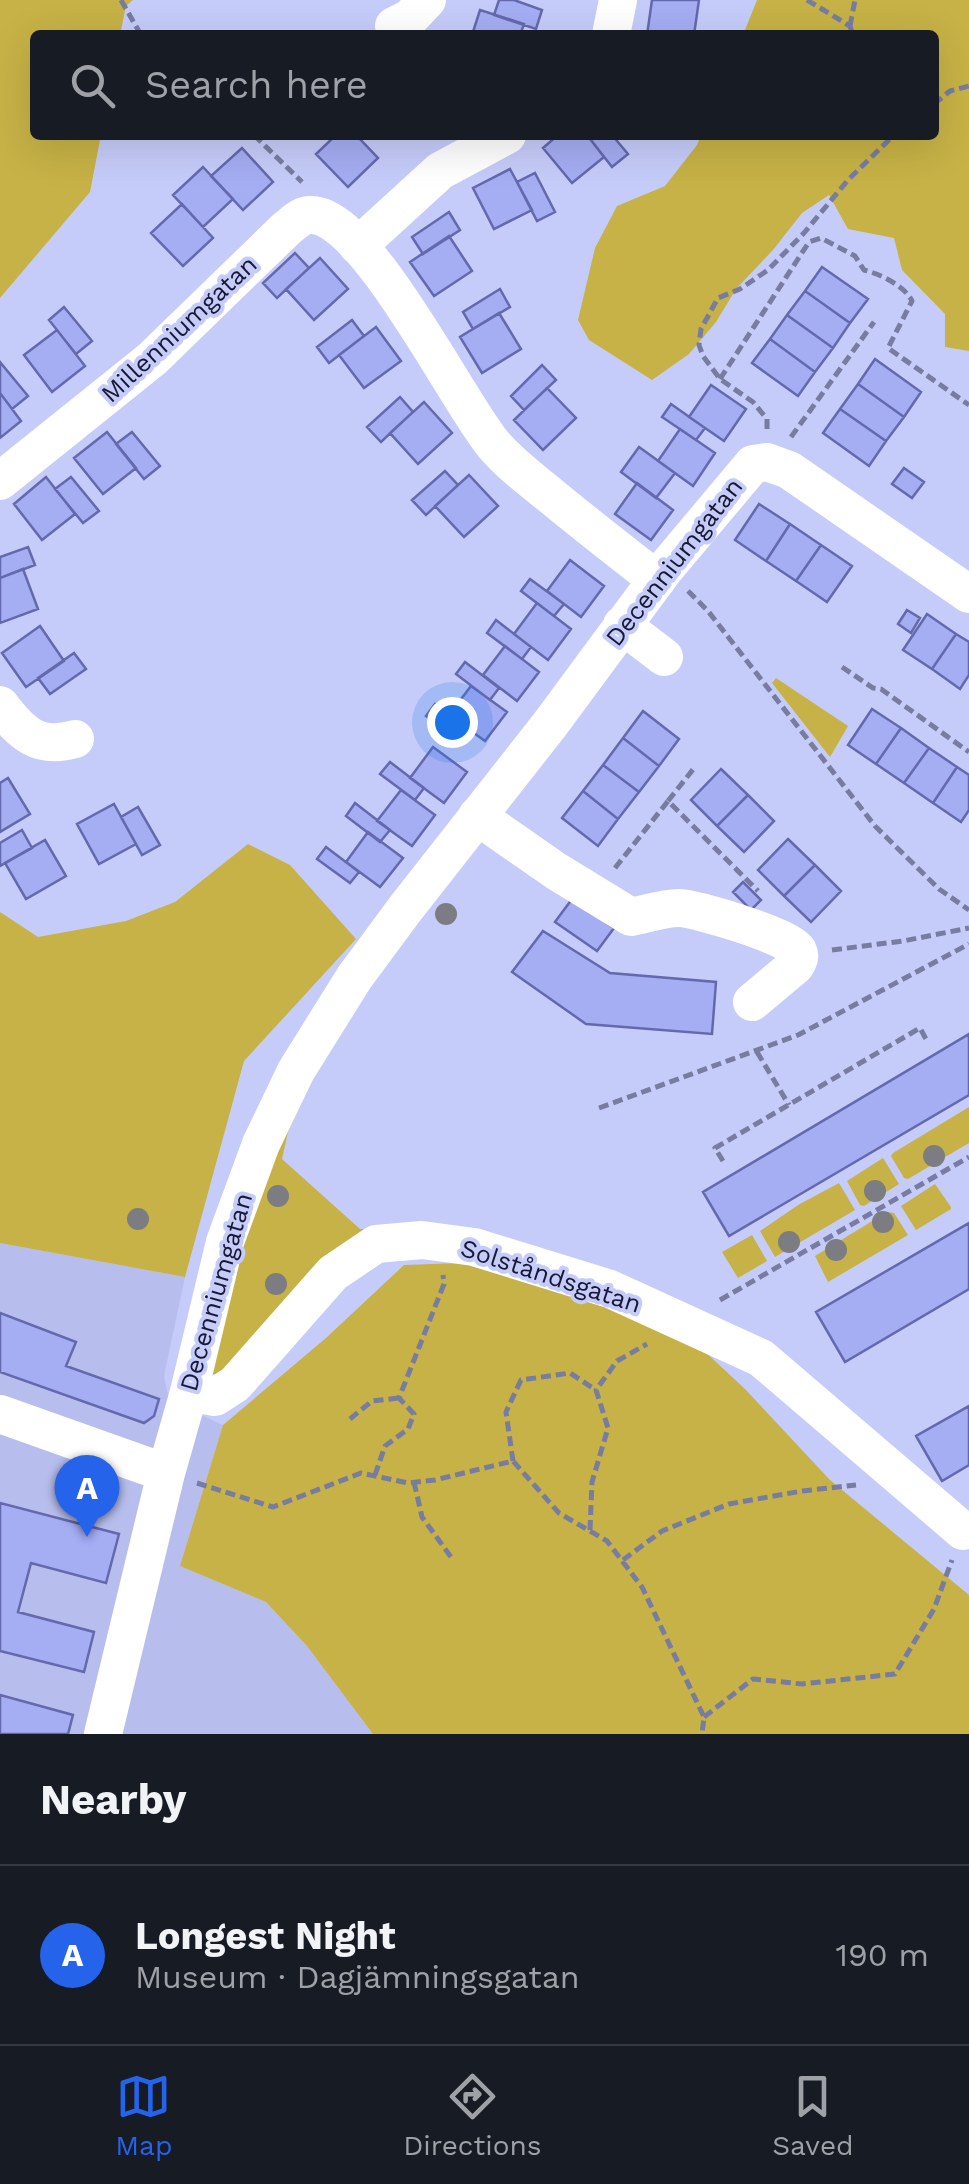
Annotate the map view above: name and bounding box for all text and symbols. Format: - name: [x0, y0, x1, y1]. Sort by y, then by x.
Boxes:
- search box: [30, 30, 939, 140]
- icon: search: [65, 58, 120, 113]
- text: Search here: [145, 63, 368, 107]
- street label: Millenniumgatan: [95, 250, 263, 408]
- street label: Decenniumgatan: [600, 472, 748, 652]
- your location: [427, 697, 478, 748]
- street label: Decenniumgatan: [174, 1190, 258, 1394]
- street label: Solståndsgatan: [457, 1233, 645, 1319]
- pin: A: [54, 1454, 120, 1537]
- text: Nearby: [40, 1775, 187, 1824]
- text: Longest Night: [135, 1914, 396, 1958]
- text: A: [62, 1936, 83, 1974]
- text: 190 m: [835, 1936, 929, 1974]
- text: Museum · Dagjämningsgatan: [135, 1958, 580, 1996]
- tab: Map: [115, 2069, 173, 2162]
- tab: Directions: [403, 2069, 542, 2162]
- tab: Saved: [772, 2069, 854, 2162]

